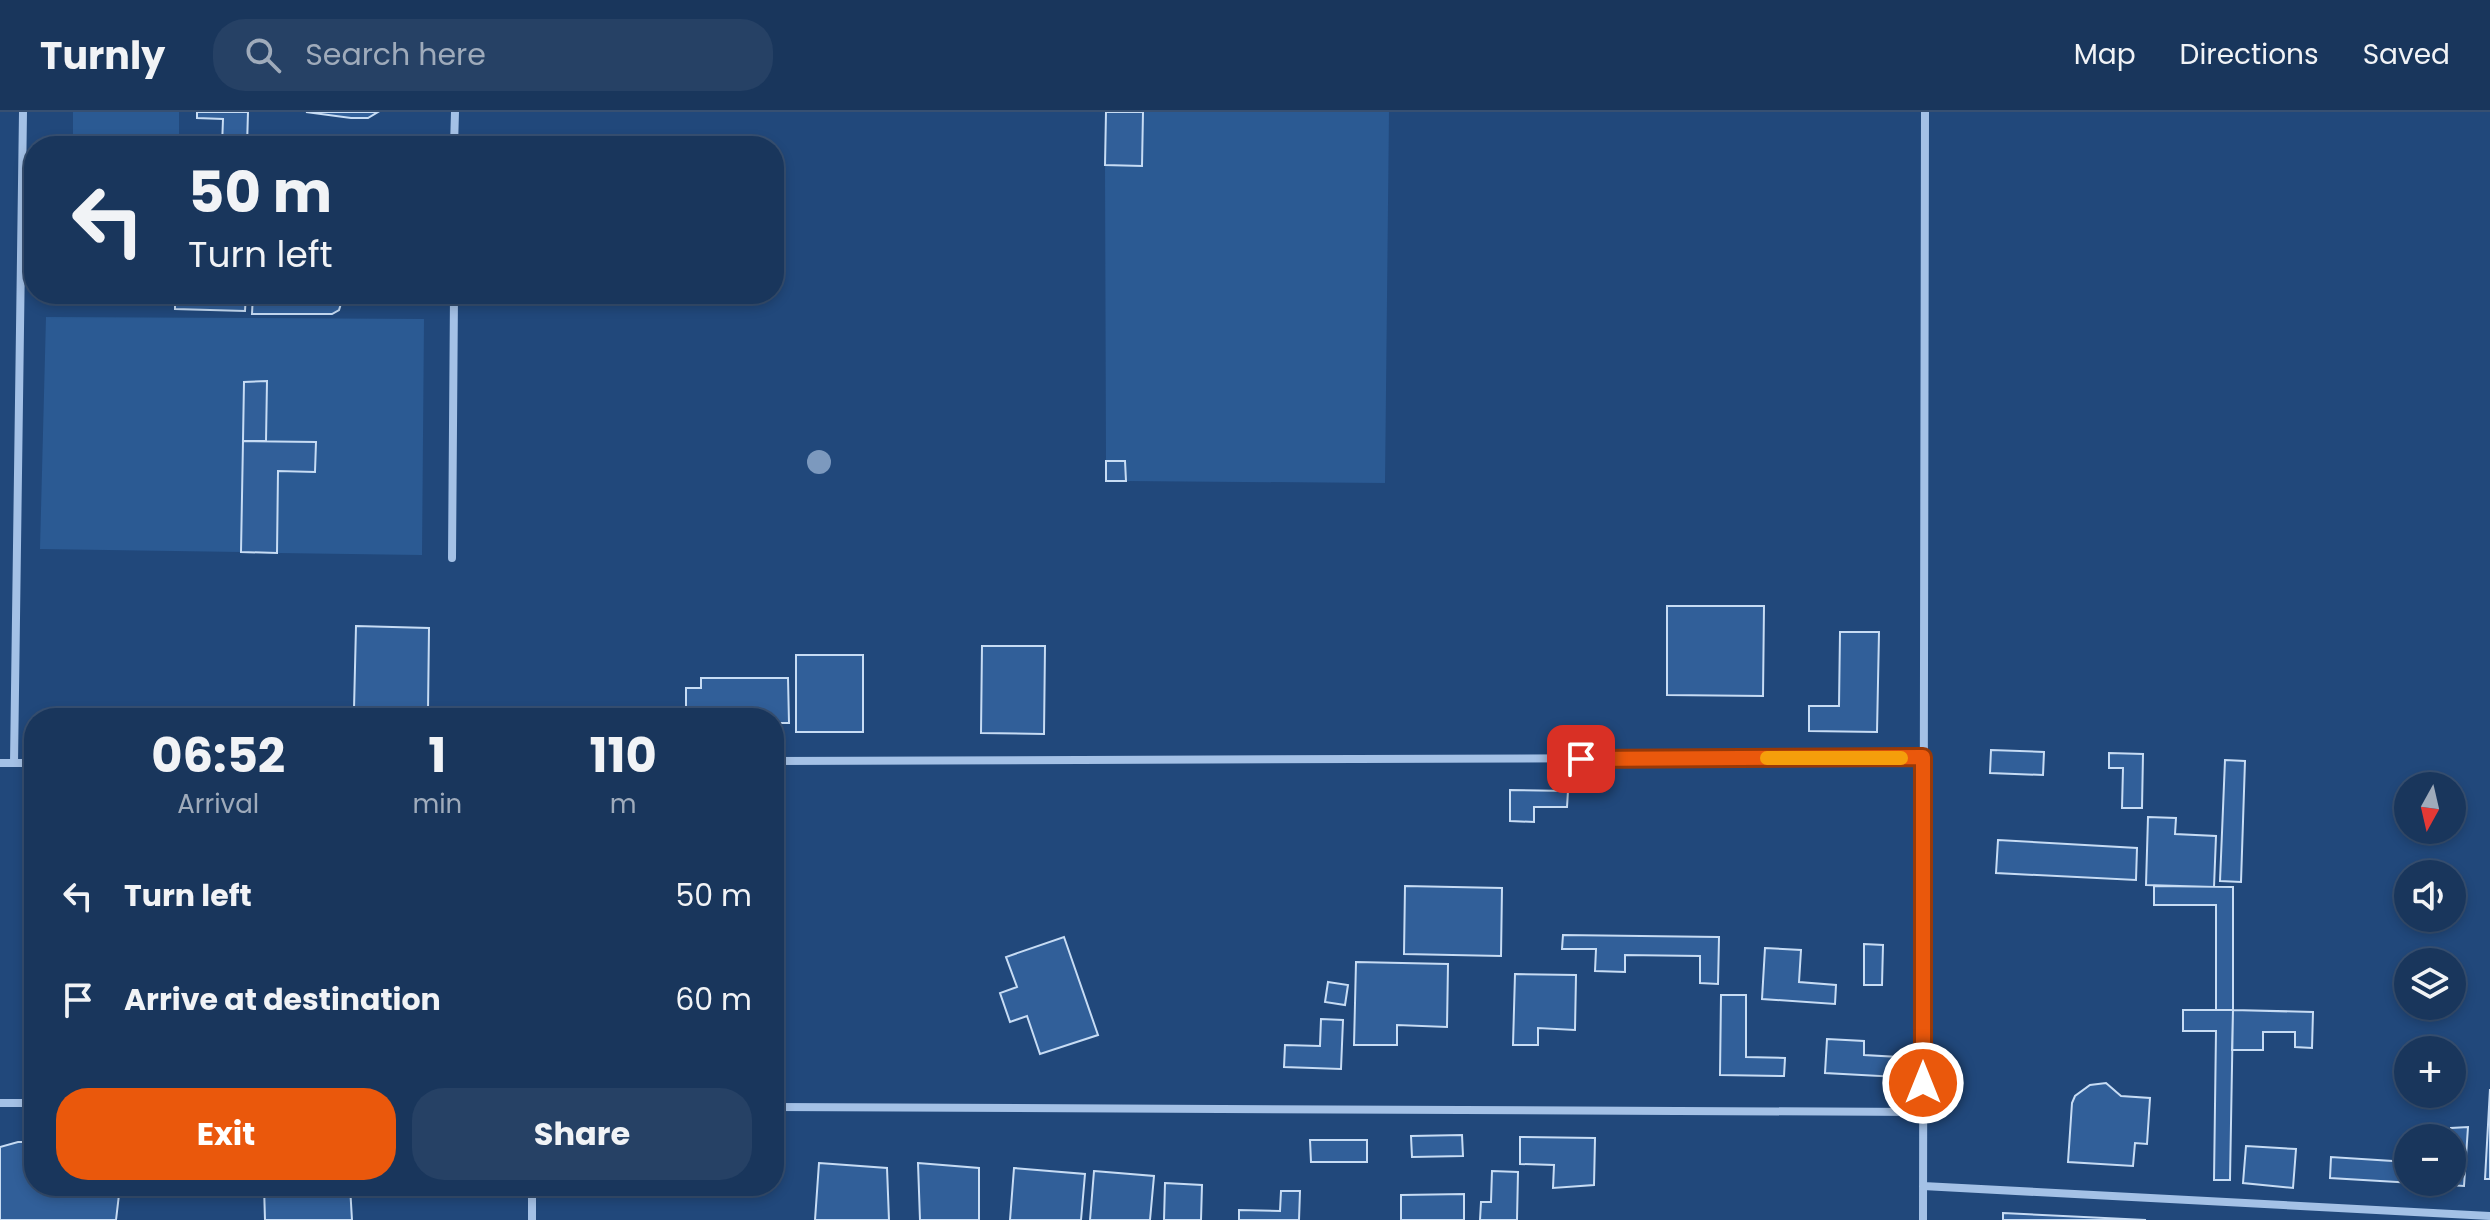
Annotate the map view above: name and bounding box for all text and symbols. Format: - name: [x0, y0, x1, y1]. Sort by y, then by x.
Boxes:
- search box: [213, 19, 773, 91]
- text: Turnly: [40, 29, 165, 82]
- icon: search: [241, 33, 285, 77]
- text: Search here: [305, 33, 486, 76]
- text: Map: [2074, 35, 2136, 74]
- text: Directions: [2180, 35, 2319, 74]
- text: Saved: [2363, 35, 2450, 74]
- text: 50 m: [188, 153, 332, 232]
- icon: left: [56, 168, 160, 272]
- text: Turn left: [188, 229, 333, 280]
- text: 06:52: [151, 722, 285, 789]
- text: 1: [428, 722, 446, 789]
- text: 110: [589, 722, 657, 789]
- pin: [1547, 725, 1615, 793]
- icon: arrive: [1559, 737, 1603, 781]
- north arrow: [2394, 772, 2466, 844]
- map controls: [2394, 772, 2466, 1196]
- text: Arrival: [177, 786, 259, 822]
- text: min: [412, 786, 462, 822]
- text: m: [610, 786, 637, 822]
- button: sound: [2394, 860, 2466, 932]
- icon: left: [56, 874, 100, 918]
- text: Turn left: [124, 874, 252, 917]
- text: 50 m: [675, 874, 752, 917]
- button: layers: [2394, 948, 2466, 1020]
- icon: arrive: [56, 978, 100, 1022]
- text: Arrive at destination: [124, 978, 441, 1021]
- text: 60 m: [675, 978, 752, 1021]
- button: +: [2394, 1036, 2466, 1108]
- position arrow: [1881, 1041, 1965, 1125]
- button: Exit: [56, 1088, 396, 1180]
- button: Share: [412, 1088, 752, 1180]
- button: −: [2394, 1124, 2466, 1196]

